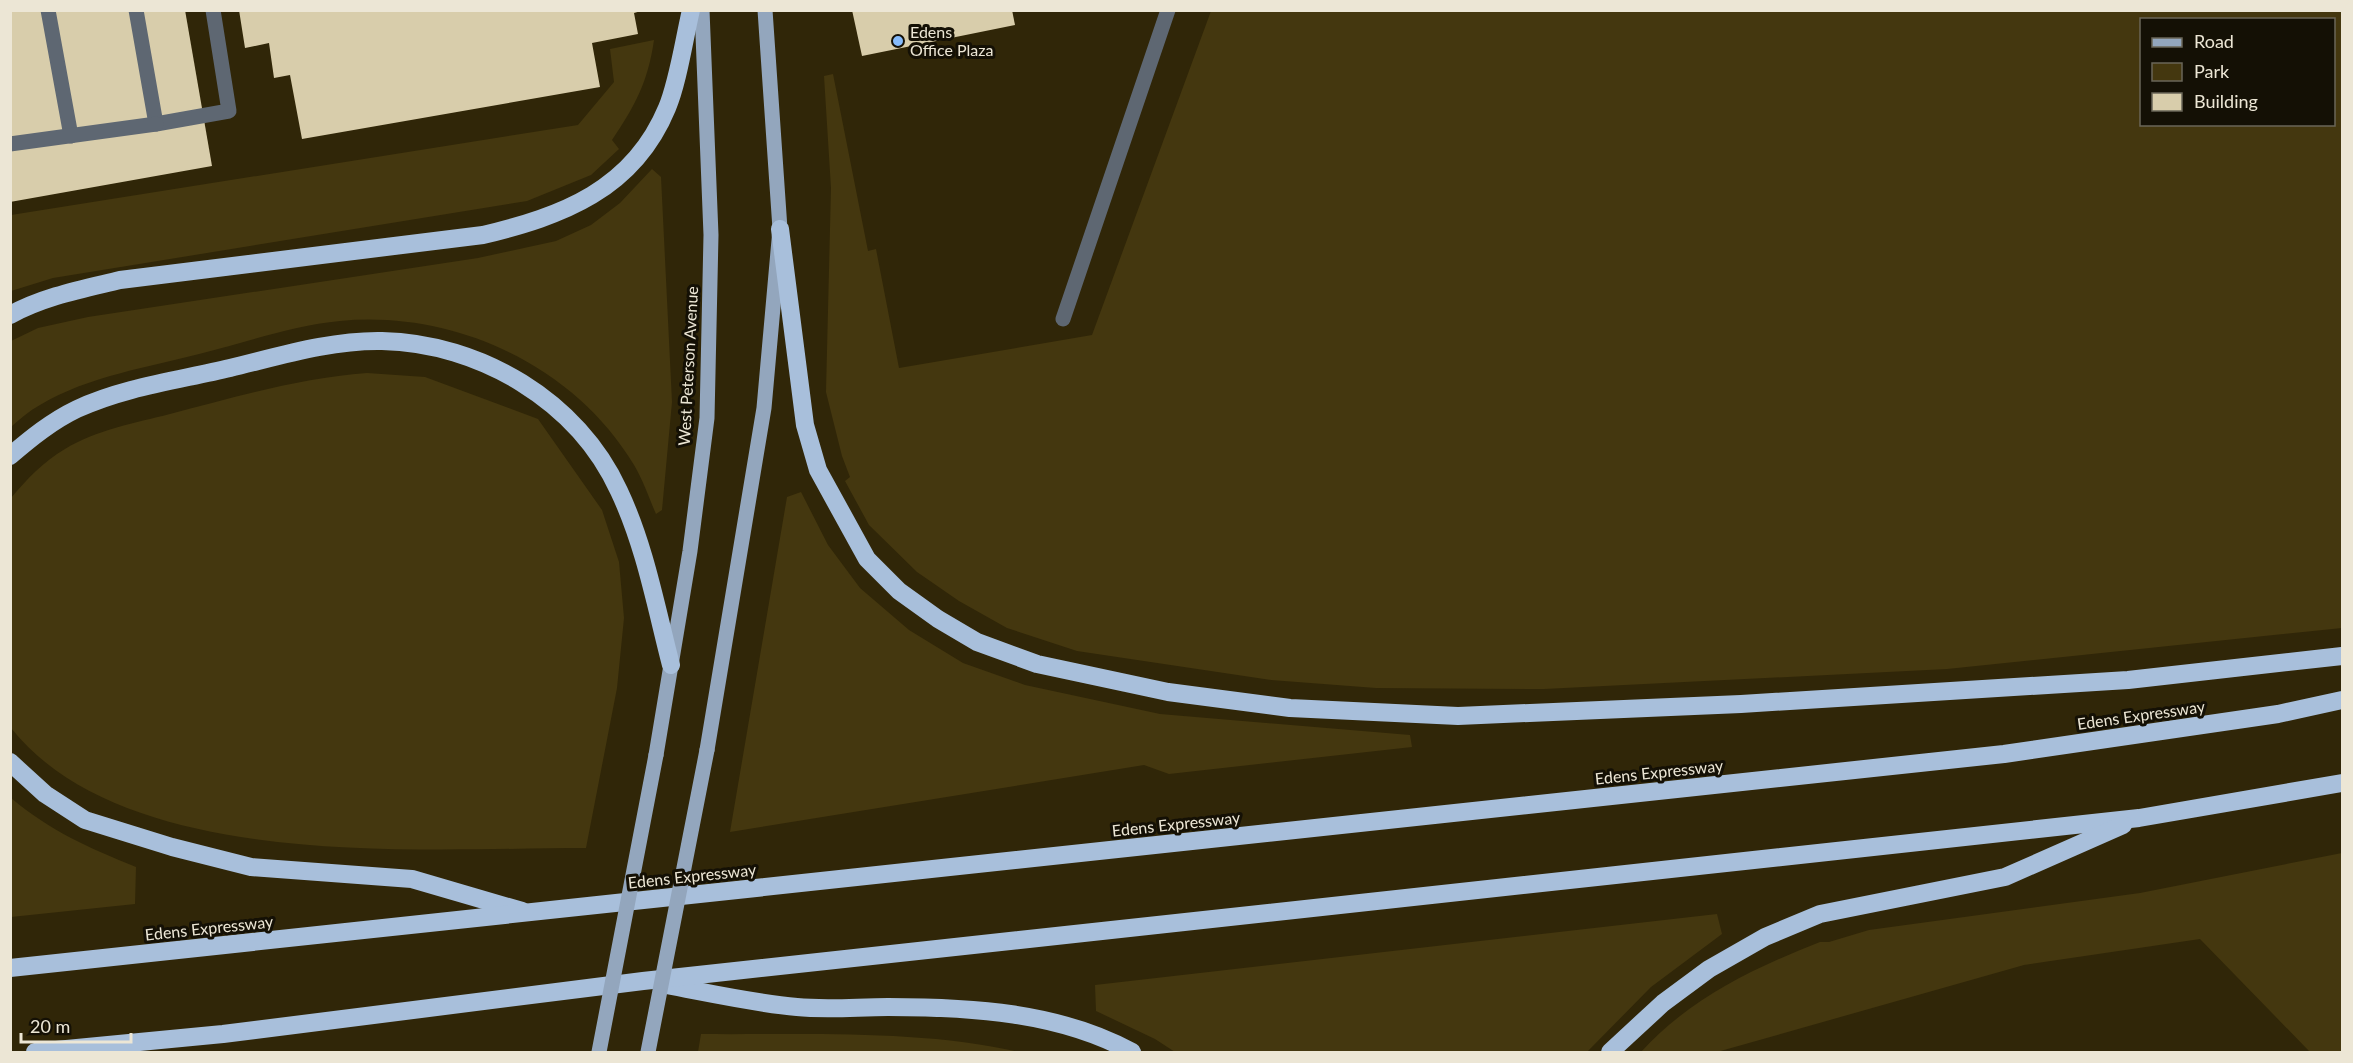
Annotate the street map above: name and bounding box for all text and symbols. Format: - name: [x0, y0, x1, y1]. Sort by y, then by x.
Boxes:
- legend: [2140, 18, 2335, 126]
- place label: Edens Office Plaza: [910, 22, 993, 59]
- text: Road: [2194, 30, 2234, 52]
- marker: Edens Office Plaza: [891, 34, 905, 48]
- text: Park: [2194, 60, 2230, 82]
- text: Building: [2194, 90, 2258, 112]
- street label: West Peterson Avenue: [674, 286, 701, 446]
- street label: Edens Expressway: [2076, 696, 2207, 733]
- street label: Edens Expressway: [1594, 755, 1725, 788]
- street label: Edens Expressway: [1111, 807, 1242, 840]
- street label: Edens Expressway: [627, 859, 758, 892]
- street label: Edens Expressway: [144, 911, 275, 944]
- scale bar: [21, 1006, 130, 1044]
- text: 20 m: [30, 1015, 70, 1037]

